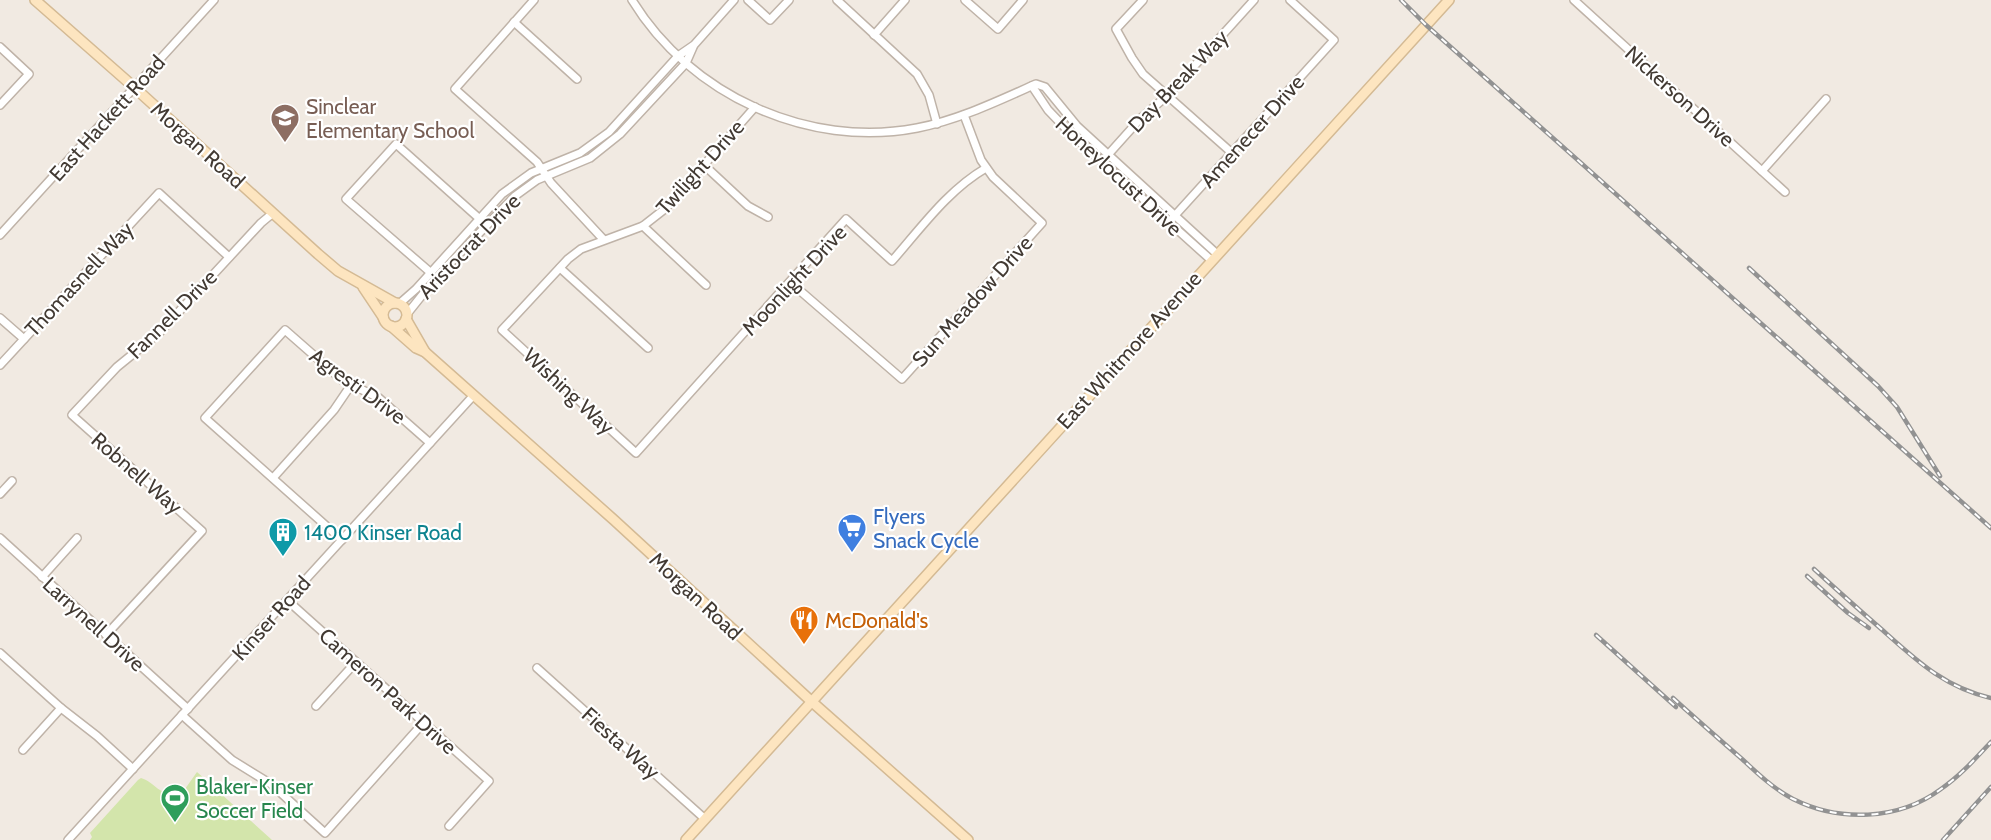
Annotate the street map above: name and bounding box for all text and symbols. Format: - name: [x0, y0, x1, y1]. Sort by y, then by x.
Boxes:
- street label: Day Break Way: [1123, 24, 1233, 138]
- street label: Nickerson Drive: [1620, 40, 1740, 152]
- street label: East Hackett Road: [44, 50, 170, 186]
- street label: Amenecer Drive: [1195, 69, 1309, 193]
- place label: Sinclear Elementary School: [306, 94, 474, 143]
- street label: Morgan Road: [146, 96, 250, 194]
- school or university icon: Sinclear Elementary School: [269, 102, 301, 144]
- street label: Honeylocust Drive: [1051, 111, 1188, 241]
- street label: Twilight Drive: [651, 114, 749, 220]
- street label: Aristocrat Drive: [413, 188, 525, 304]
- street label: Thomasnell Way: [20, 216, 139, 342]
- street label: Moonlight Drive: [737, 220, 852, 340]
- street label: Sun Meadow Drive: [907, 230, 1037, 372]
- street label: Fannell Drive: [122, 264, 222, 364]
- street label: East Whitmore Avenue: [1052, 266, 1206, 434]
- street label: Agresti Drive: [305, 343, 411, 429]
- street label: Wishing Way: [518, 343, 620, 440]
- street label: Robnell Way: [87, 427, 188, 519]
- place label: Flyers Snack Cycle: [873, 504, 979, 553]
- supermarket icon: Flyers Snack Cycle: [836, 512, 868, 554]
- building icon: 1400 Kinser Road: [267, 516, 299, 558]
- place label: 1400 Kinser Road: [304, 520, 462, 545]
- street label: Morgan Road: [645, 547, 747, 645]
- street label: Kinser Road: [227, 571, 315, 665]
- street label: Larrynell Drive: [38, 572, 150, 677]
- restaurant icon: McDonald's: [788, 604, 820, 646]
- place label: McDonald's: [825, 608, 929, 633]
- street label: Cameron Park Drive: [314, 623, 462, 759]
- street label: Fiesta Way: [577, 702, 665, 785]
- place label: Blaker-Kinser Soccer Field: [196, 774, 313, 823]
- sports icon: Blaker-Kinser Soccer Field: [159, 782, 191, 824]

